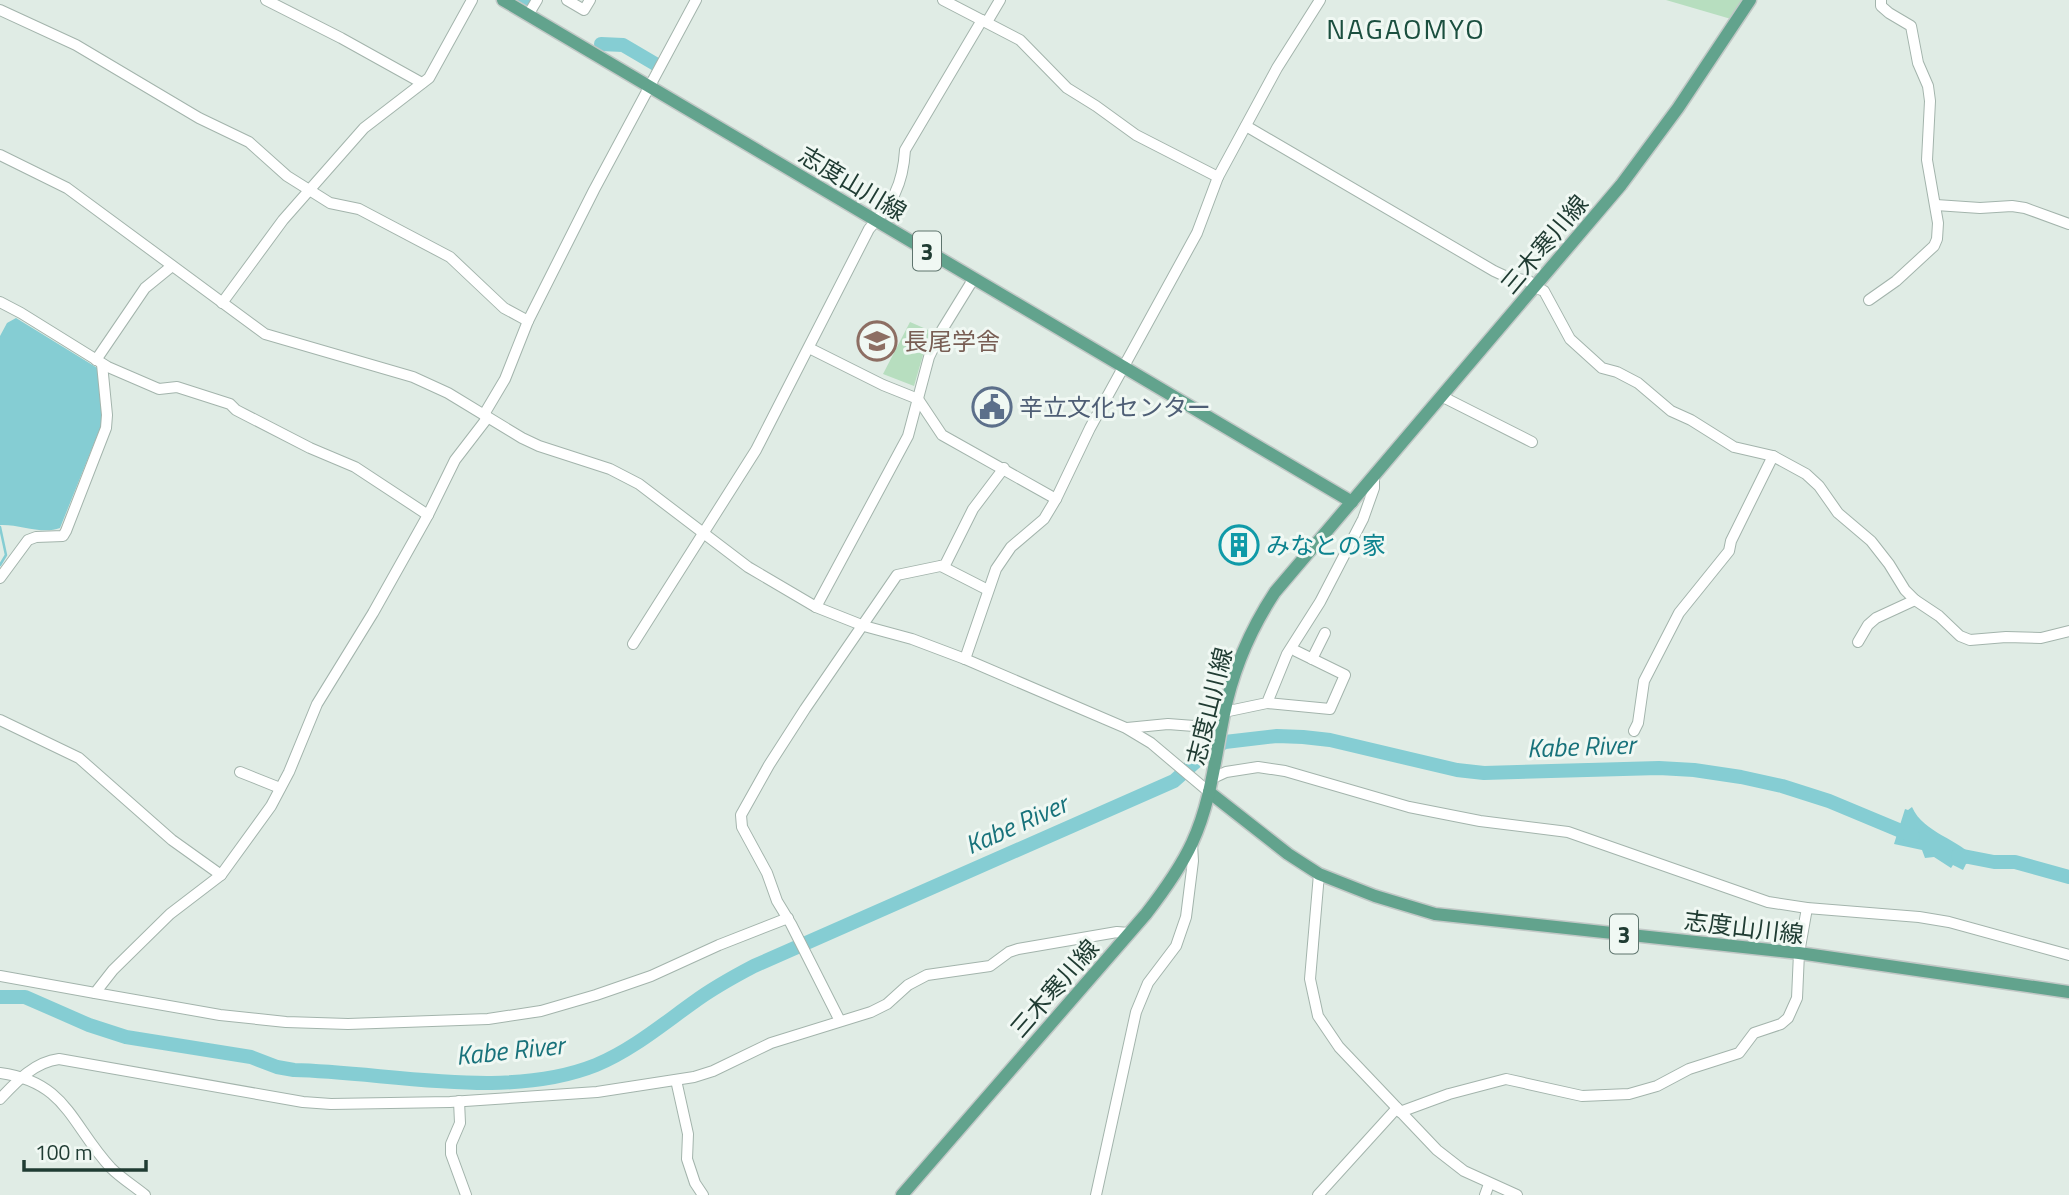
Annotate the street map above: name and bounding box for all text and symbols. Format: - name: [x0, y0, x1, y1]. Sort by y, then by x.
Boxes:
- district label: NAGAOMYO: [1326, 7, 1486, 50]
- street label: 志度山川線: [792, 137, 914, 229]
- street label: 三木寒川線: [1492, 186, 1596, 302]
- road number: 3: [913, 232, 941, 270]
- school or university icon: 長尾学舎: [856, 320, 898, 362]
- place label: 長尾学舎: [904, 323, 1000, 359]
- public building icon: 辛立文化センター: [971, 386, 1013, 428]
- place label: 辛立文化センター: [1019, 389, 1211, 425]
- building icon: みなとの家: [1218, 524, 1260, 566]
- place label: みなとの家: [1266, 527, 1386, 563]
- street label: 志度山川線: [1177, 643, 1241, 769]
- water label: Kabe River: [1526, 725, 1639, 767]
- water label: Kabe River: [959, 783, 1076, 864]
- street label: 志度山川線: [1682, 902, 1806, 952]
- road number: 3: [1610, 914, 1638, 953]
- street label: 三木寒川線: [1001, 931, 1107, 1045]
- water label: Kabe River: [454, 1025, 569, 1075]
- scale bar: [24, 1128, 147, 1172]
- text: 100 m: [35, 1136, 92, 1168]

